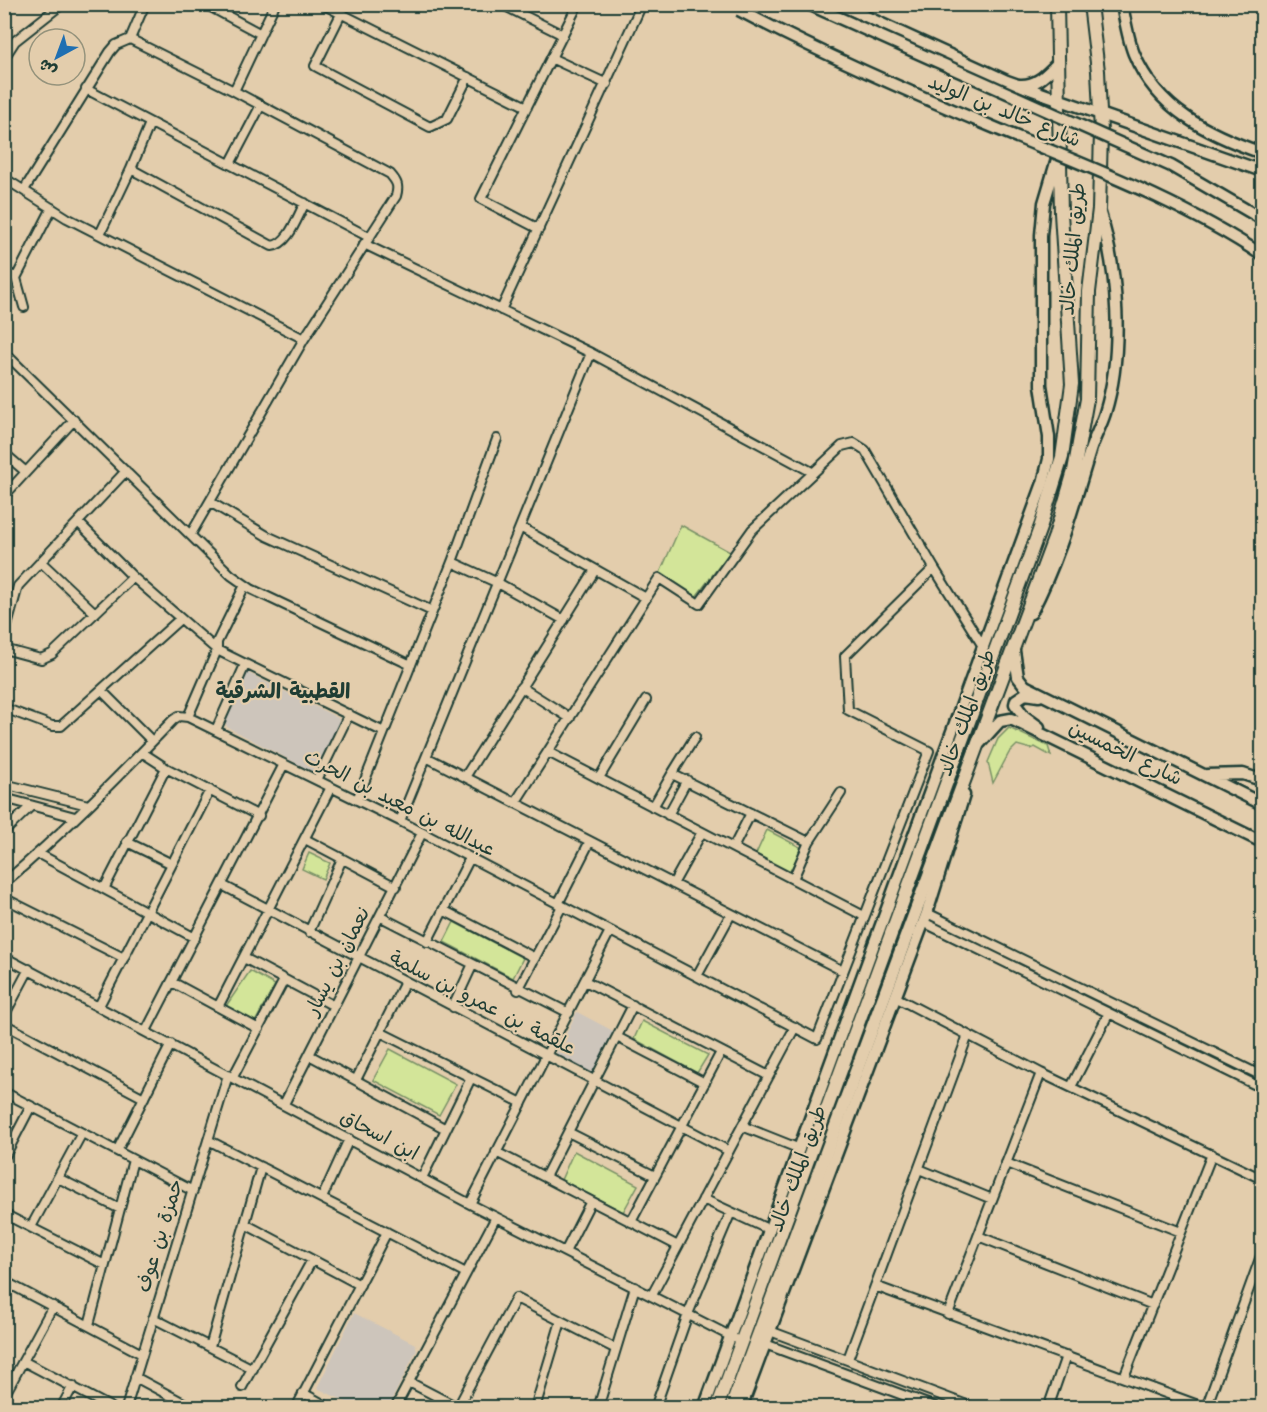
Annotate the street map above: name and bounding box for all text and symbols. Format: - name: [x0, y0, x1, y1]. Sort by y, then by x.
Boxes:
- north arrow: [27, 27, 87, 87]
- text: ش: [33, 52, 63, 82]
- street label: شارع خالد بن الوليد: [923, 67, 1085, 157]
- street label: طريق الملك خالد: [1052, 181, 1096, 317]
- street label: طريق الملك خالد: [930, 645, 1006, 781]
- district label: القطبية الشرقية: [216, 676, 350, 709]
- street label: شارع الخمسين: [1063, 713, 1187, 795]
- street label: عبدالله بن معبد بن الحرث: [297, 742, 501, 866]
- street label: نعمان بن يسار: [297, 900, 380, 1024]
- street label: علقمة بن عمرو بن سلمة: [383, 943, 581, 1065]
- street label: طريق الملك خالد: [761, 1101, 837, 1237]
- street label: ابن اسحاق: [334, 1102, 424, 1170]
- street label: حمزة بن عوف: [129, 1175, 193, 1297]

